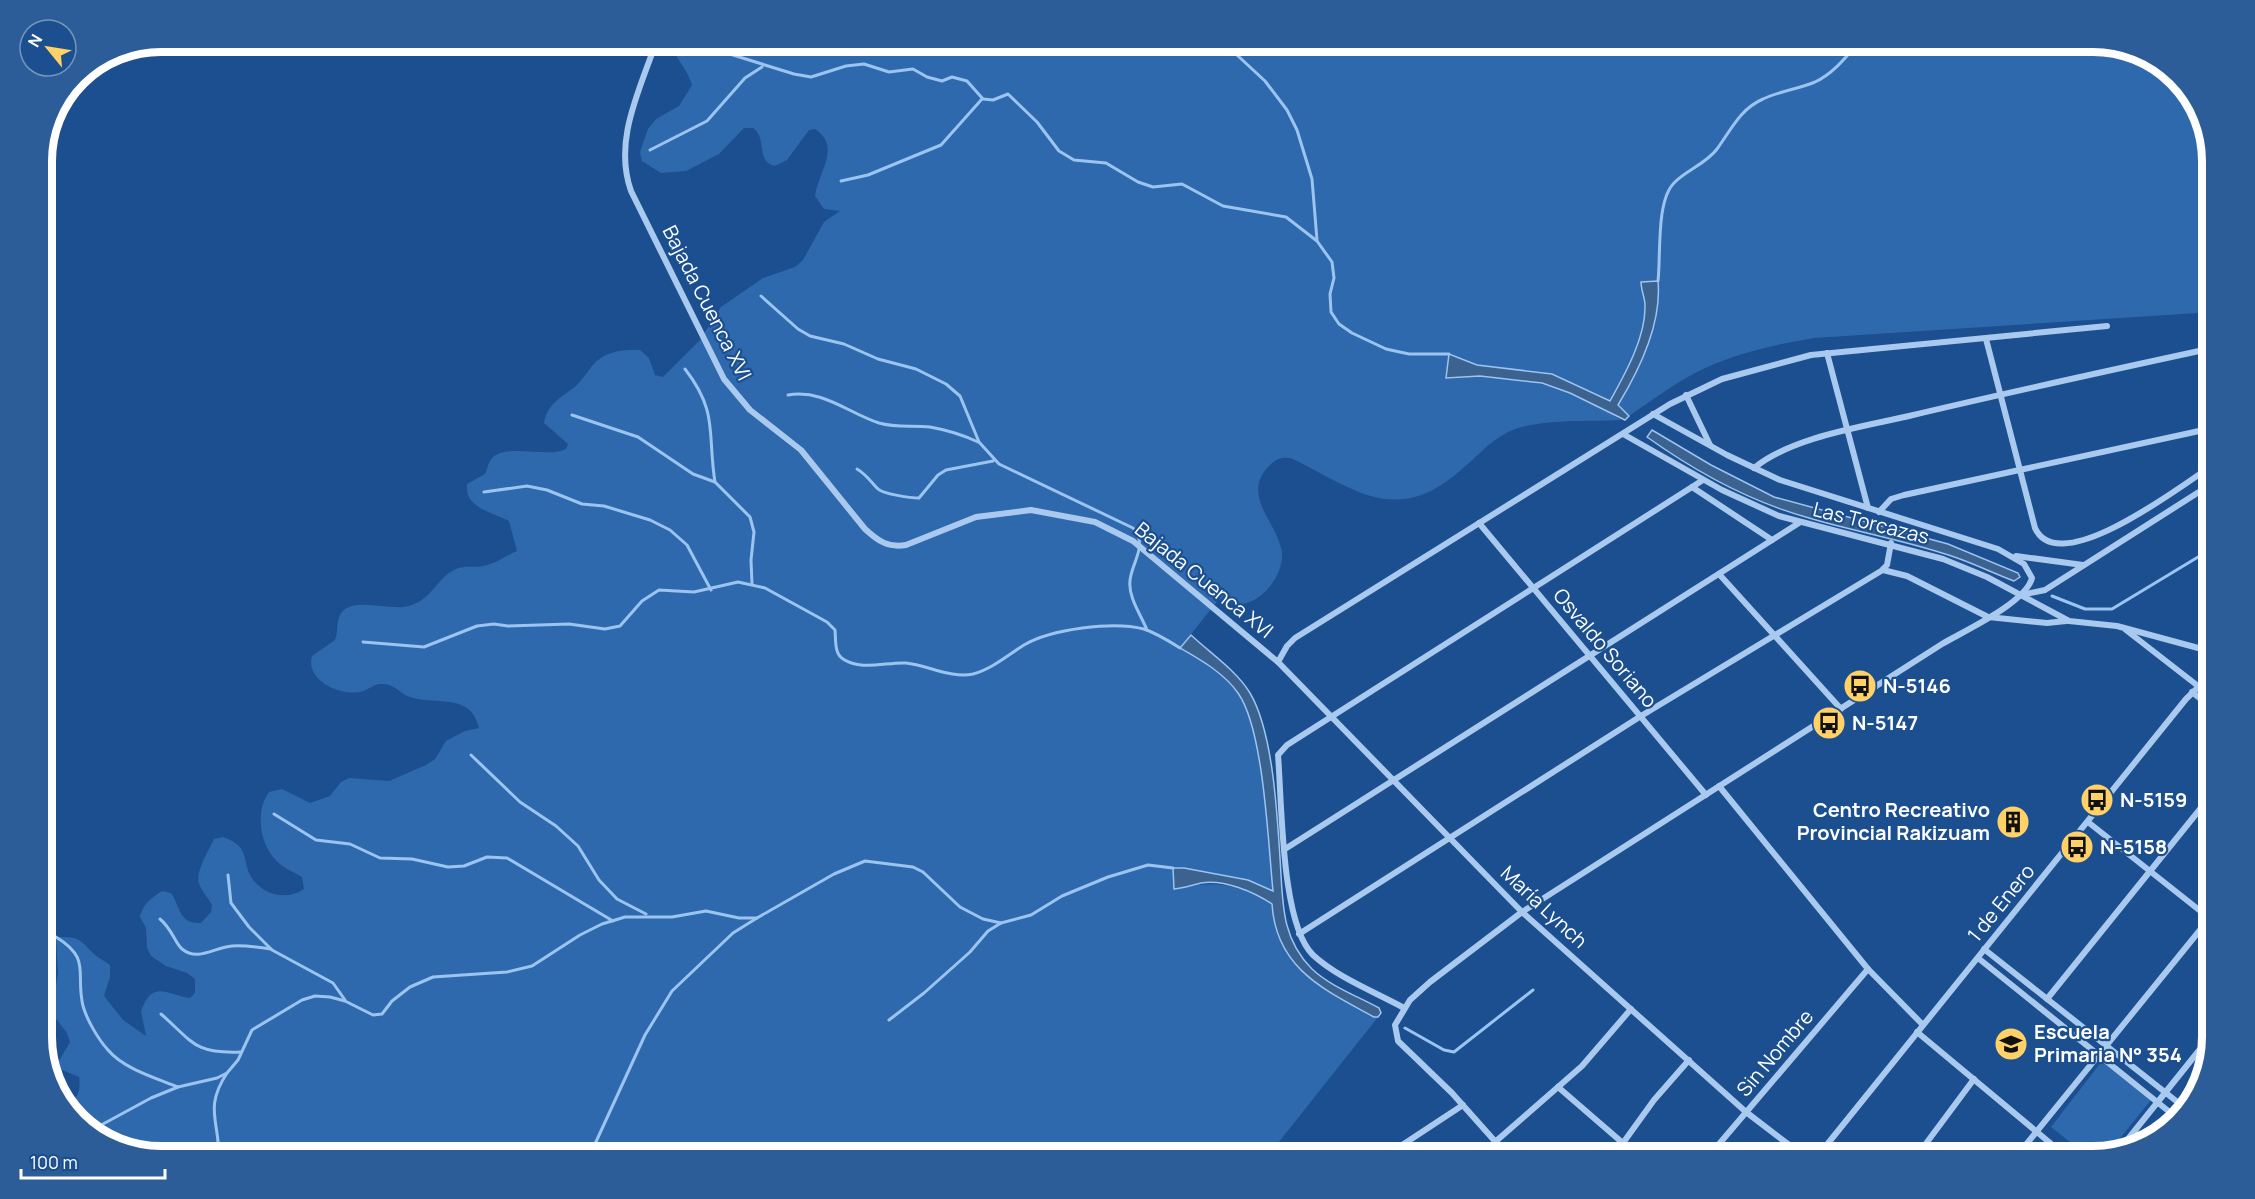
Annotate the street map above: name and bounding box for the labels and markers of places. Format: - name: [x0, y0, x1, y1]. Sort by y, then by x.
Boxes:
- bus stop icon: N-5146: [1842, 668, 1878, 704]
- place label: N-5146: [1883, 672, 1951, 699]
- bus stop icon: N-5147: [1811, 705, 1847, 741]
- place label: N-5147: [1852, 709, 1918, 736]
- bus stop icon: N-5159: [2079, 782, 2115, 818]
- place label: N-5159: [2120, 786, 2187, 813]
- place label: Centro Recreativo Provincial Rakizuam: [1797, 796, 1990, 846]
- building icon: Centro Recreativo Provincial Rakizuam: [1995, 804, 2031, 840]
- bus stop icon: N-5158: [2059, 829, 2095, 865]
- place label: N-5158: [2100, 833, 2167, 860]
- place label: Escuela Primaria N° 354: [2034, 1018, 2182, 1068]
- school or university icon: Escuela Primaria N° 354: [1993, 1026, 2029, 1062]

